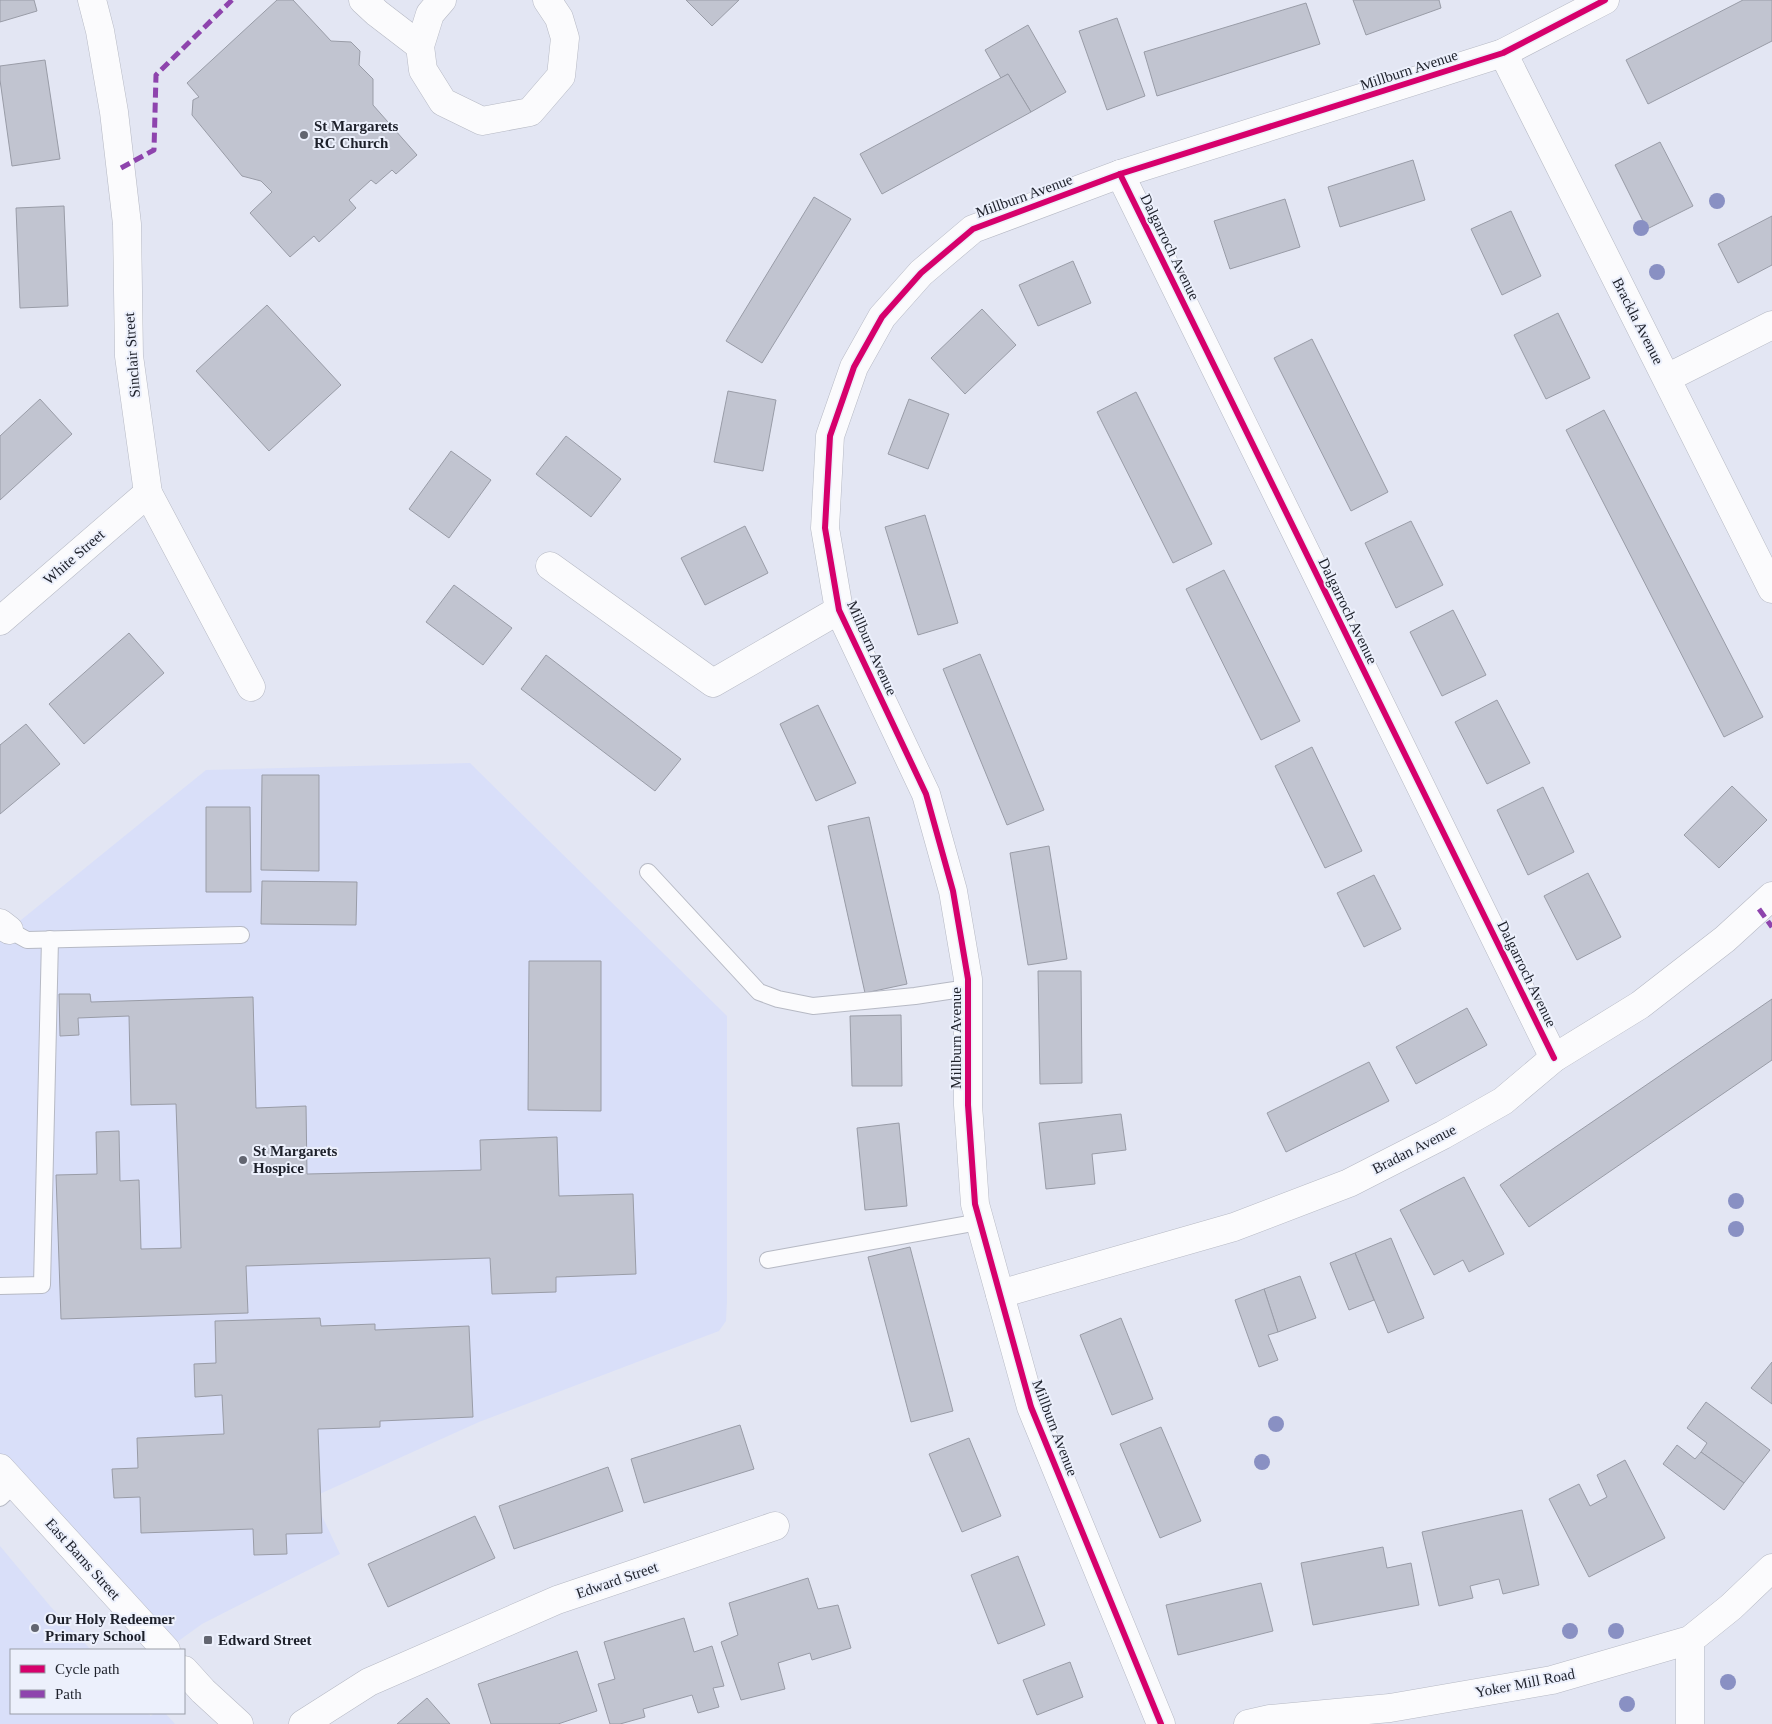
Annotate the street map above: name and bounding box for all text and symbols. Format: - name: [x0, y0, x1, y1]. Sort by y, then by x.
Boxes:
- street label: Millburn Avenue: [1358, 47, 1460, 93]
- place label: St Margarets RC Church: [314, 118, 398, 151]
- marker: St Margarets RC Church: [298, 129, 310, 141]
- street label: Millburn Avenue: [973, 171, 1075, 221]
- street label: Dalgarroch Avenue: [1137, 191, 1203, 303]
- street label: Brackla Avenue: [1609, 275, 1667, 367]
- street label: Sinclair Street: [121, 311, 143, 398]
- street label: White Street: [40, 526, 108, 588]
- street label: Dalgarroch Avenue: [1315, 555, 1381, 667]
- street label: Millburn Avenue: [844, 598, 900, 698]
- street label: Dalgarroch Avenue: [1494, 918, 1560, 1030]
- street label: Millburn Avenue: [948, 987, 964, 1089]
- street label: Bradan Avenue: [1369, 1121, 1459, 1177]
- place label: St Margarets Hospice: [253, 1143, 337, 1176]
- marker: St Margarets Hospice: [237, 1154, 249, 1166]
- street label: Millburn Avenue: [1029, 1378, 1081, 1479]
- street label: East Barns Street: [42, 1515, 124, 1603]
- street label: Edward Street: [574, 1558, 661, 1601]
- place label: Our Holy Redeemer Primary School: [45, 1611, 175, 1644]
- marker: Our Holy Redeemer Primary School: [29, 1622, 41, 1634]
- place label: Edward Street: [218, 1632, 311, 1648]
- marker: Edward Street: [202, 1634, 214, 1646]
- legend: [10, 1649, 185, 1714]
- text: Cycle path: [55, 1661, 120, 1677]
- street label: Yoker Mill Road: [1474, 1665, 1577, 1700]
- text: Path: [55, 1686, 82, 1702]

